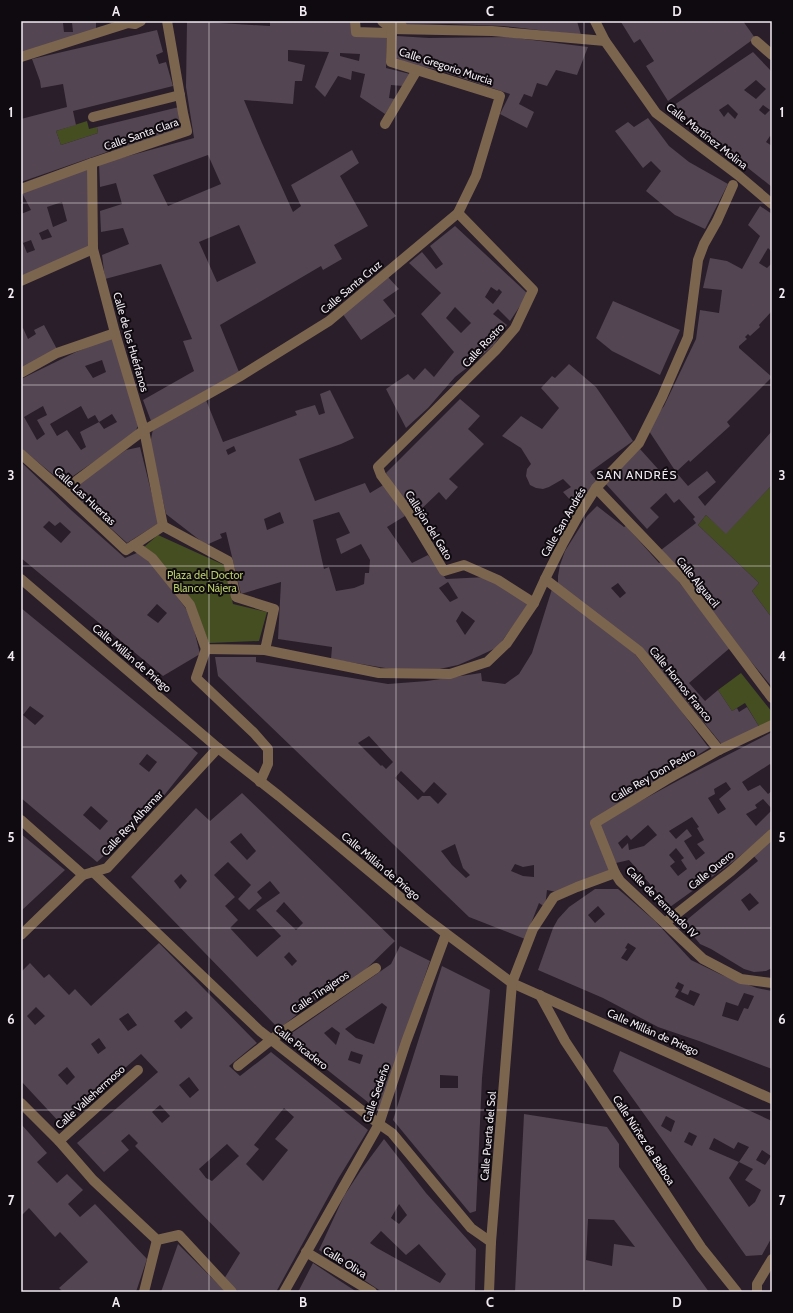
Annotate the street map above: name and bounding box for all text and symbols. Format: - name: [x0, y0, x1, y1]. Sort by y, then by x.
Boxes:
- text: A: [112, 3, 121, 19]
- text: B: [299, 3, 307, 19]
- text: C: [486, 3, 494, 19]
- text: D: [672, 3, 682, 19]
- street label: Calle Gregorio Murcia: [397, 44, 495, 88]
- street label: Calle Martínez Molina: [663, 100, 751, 173]
- text: 1: [9, 104, 13, 120]
- text: 1: [780, 104, 784, 120]
- street label: Calle Santa Clara: [102, 114, 181, 153]
- street label: Calle Santa Cruz: [318, 257, 384, 317]
- text: 2: [8, 285, 15, 301]
- text: 2: [779, 285, 786, 301]
- street label: Calle de los Huérfanos: [110, 290, 152, 394]
- street label: Calle Rostro: [459, 320, 507, 370]
- street label: Calle Las Huertas: [51, 464, 119, 528]
- text: 3: [7, 467, 15, 483]
- district label: SAN ANDRÉS: [596, 467, 678, 482]
- text: 3: [778, 467, 786, 483]
- street label: Calle San Andrés: [537, 484, 589, 559]
- street label: Callejón del Gato: [402, 488, 456, 562]
- street label: Calle Alguacil: [673, 554, 723, 610]
- park label: Plaza del Doctor Blanco Nájera: [167, 568, 244, 595]
- street label: Calle Millán de Priego: [90, 621, 174, 695]
- street label: Calle Hornos Franco: [646, 644, 716, 724]
- text: 4: [7, 648, 15, 664]
- text: 4: [778, 648, 786, 664]
- street label: Calle Rey Don Pedro: [608, 745, 698, 805]
- street label: Calle Rey Alhamar: [98, 787, 166, 859]
- text: 5: [8, 829, 15, 845]
- street label: Calle Millán de Priego: [339, 829, 423, 903]
- text: 5: [779, 829, 786, 845]
- street label: Calle Quero: [685, 847, 737, 893]
- street label: Calle de Fernando IV: [623, 863, 701, 941]
- street label: Calle Tinajeros: [288, 967, 352, 1016]
- street label: Calle Millán de Priego: [605, 1005, 701, 1059]
- text: 6: [7, 1011, 15, 1027]
- text: 6: [778, 1011, 786, 1027]
- street label: Calle Picadero: [271, 1021, 331, 1073]
- street label: Calle Vallehermoso: [52, 1062, 128, 1132]
- street label: Calle Sedeño: [359, 1062, 393, 1124]
- street label: Calle Puerta del Sol: [477, 1090, 499, 1181]
- street label: Calle Núñez de Balboa: [610, 1092, 679, 1188]
- text: 7: [8, 1192, 15, 1208]
- text: 7: [779, 1192, 786, 1208]
- street label: Calle Oliva: [320, 1243, 370, 1281]
- text: A: [112, 1294, 121, 1310]
- text: B: [299, 1294, 307, 1310]
- text: C: [486, 1294, 494, 1310]
- text: D: [672, 1294, 682, 1310]

